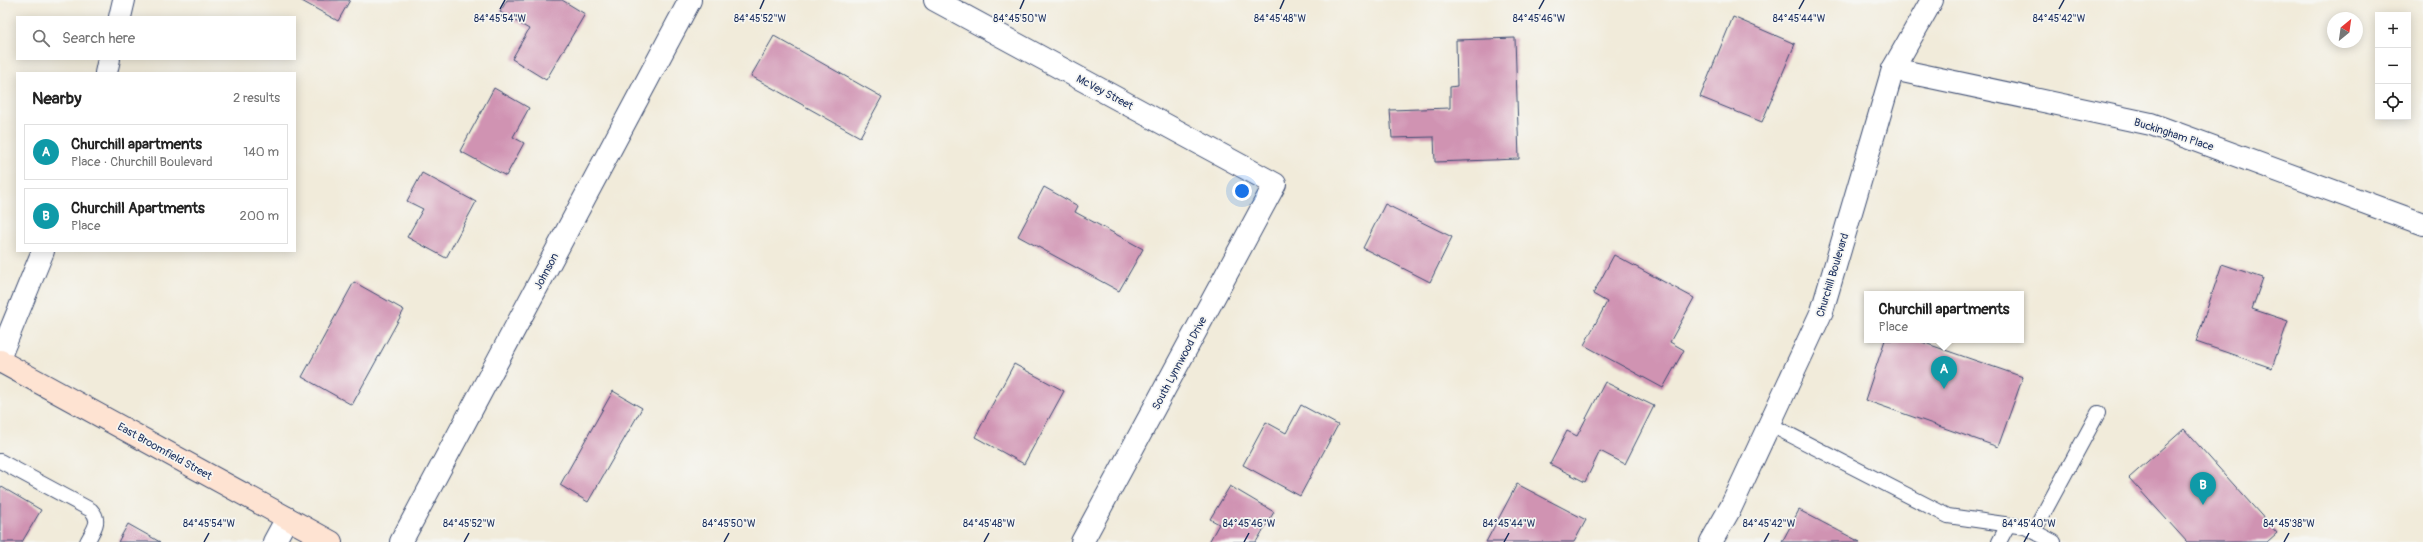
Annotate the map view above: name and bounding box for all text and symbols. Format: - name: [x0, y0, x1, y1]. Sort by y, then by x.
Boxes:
- north arrow: [2327, 12, 2363, 48]
- map controls: [2375, 12, 2411, 120]
- button: +: [2375, 12, 2411, 48]
- text: 84°45'54"W: [474, 13, 527, 25]
- text: 84°45'52"W: [734, 13, 786, 25]
- text: 84°45'50"W: [993, 13, 1047, 25]
- text: 84°45'48"W: [1254, 13, 1306, 25]
- text: 84°45'46"W: [1513, 13, 1566, 25]
- text: 84°45'44"W: [1773, 13, 1826, 25]
- text: 84°45'42"W: [2033, 13, 2086, 25]
- search box: [16, 16, 296, 60]
- icon: search: [30, 27, 52, 49]
- text: Search here: [62, 29, 135, 48]
- button: −: [2375, 48, 2411, 84]
- street label: McVey Street: [1074, 72, 1136, 113]
- button: locate: [2375, 84, 2411, 120]
- text: Nearby: [32, 88, 81, 109]
- text: 2 results: [233, 90, 280, 106]
- street label: Buckingham Place: [2132, 115, 2216, 154]
- text: Churchill apartments: [71, 135, 202, 154]
- text: A: [42, 144, 50, 160]
- text: 140 m: [243, 144, 279, 160]
- text: Place · Churchill Boulevard: [71, 154, 213, 170]
- your location: [1232, 181, 1252, 201]
- text: Churchill Apartments: [71, 199, 205, 218]
- text: B: [42, 208, 50, 224]
- text: 200 m: [240, 208, 279, 224]
- text: Place: [71, 218, 100, 234]
- street label: Churchill Boulevard: [1814, 232, 1851, 319]
- street label: Johnson: [531, 251, 561, 292]
- popup: [1864, 291, 2024, 343]
- text: Churchill apartments: [1879, 300, 2010, 319]
- street label: South Lynnwood Drive: [1149, 314, 1210, 412]
- text: Place: [1879, 319, 1908, 335]
- pin: A: [1931, 356, 1957, 389]
- street label: East Broomfield Street: [115, 420, 215, 483]
- pin: B: [2190, 472, 2216, 505]
- text: 84°45'54"W: [183, 518, 236, 530]
- text: 84°45'52"W: [443, 518, 495, 530]
- text: 84°45'50"W: [702, 518, 756, 530]
- text: 84°45'48"W: [963, 518, 1015, 530]
- text: 84°45'46"W: [1223, 518, 1276, 530]
- text: 84°45'44"W: [1483, 518, 1536, 530]
- text: 84°45'42"W: [1743, 518, 1796, 530]
- text: 84°45'40"W: [2002, 518, 2056, 530]
- text: 84°45'38"W: [2263, 518, 2315, 530]

